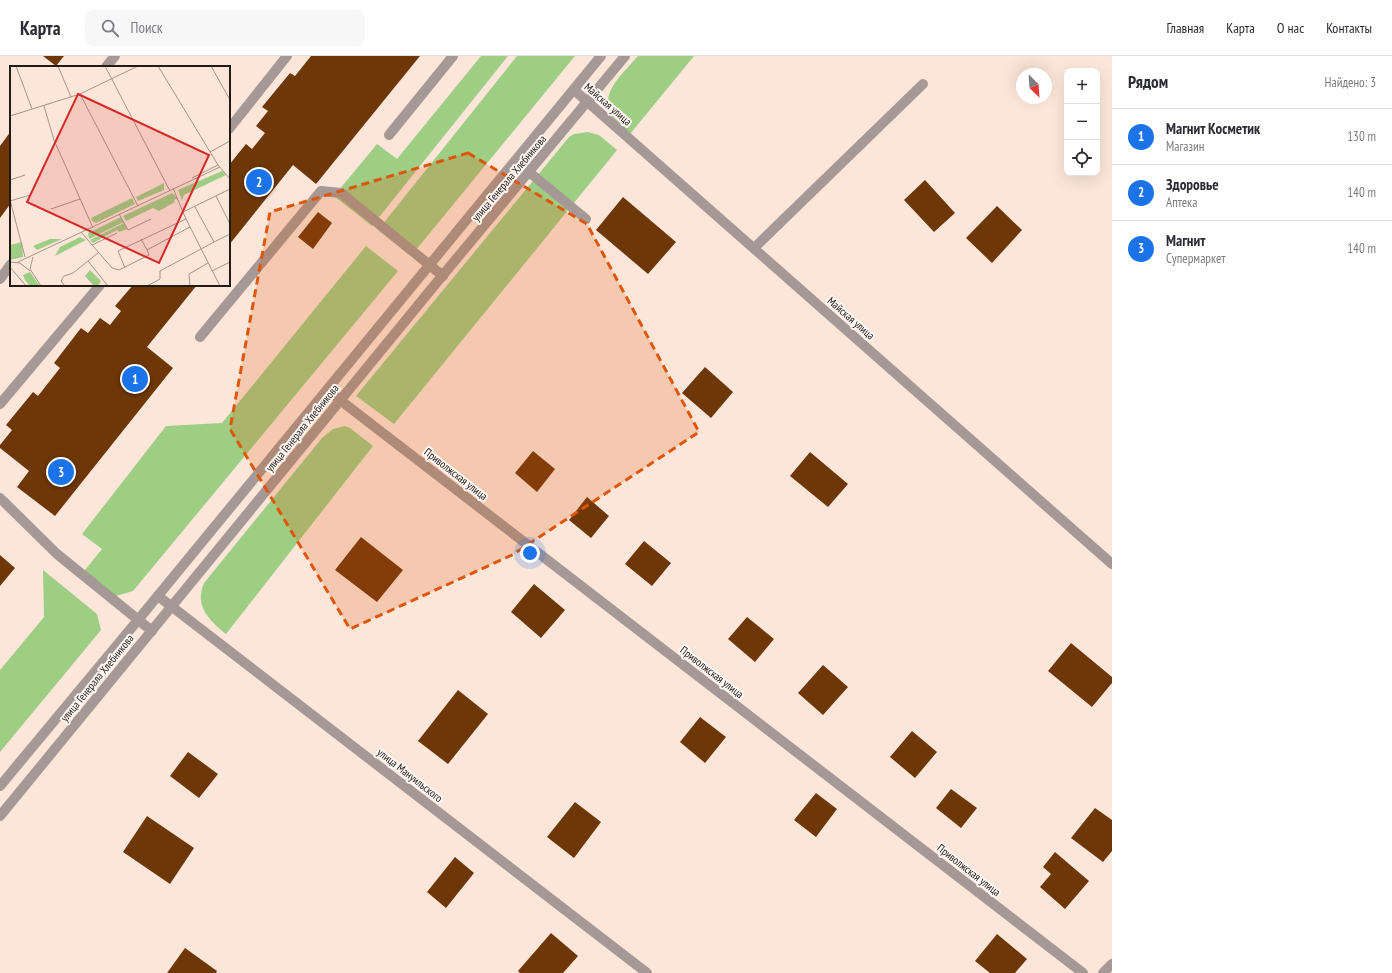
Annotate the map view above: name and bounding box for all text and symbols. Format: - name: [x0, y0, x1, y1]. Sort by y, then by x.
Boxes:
- search box: [85, 10, 365, 46]
- text: Карта: [20, 16, 61, 40]
- icon: search: [99, 17, 121, 39]
- text: Поиск: [131, 18, 163, 37]
- text: Главная: [1166, 19, 1204, 37]
- text: Карта: [1226, 19, 1255, 37]
- text: О нас: [1277, 19, 1304, 37]
- text: Контакты: [1326, 19, 1372, 37]
- inset map: [10, 66, 230, 286]
- north arrow: [1016, 68, 1052, 104]
- map controls: [1064, 68, 1100, 176]
- button: +: [1064, 68, 1100, 104]
- text: Рядом: [1128, 71, 1168, 93]
- text: Найдено: 3: [1325, 74, 1376, 91]
- street label: Майская улица: [582, 80, 634, 128]
- button: −: [1064, 104, 1100, 140]
- text: Магнит Косметик: [1166, 119, 1260, 138]
- text: 1: [1138, 128, 1144, 145]
- text: 130 m: [1347, 128, 1376, 145]
- street label: улица Генерала Хлебникова: [469, 132, 549, 224]
- text: Магазин: [1166, 138, 1204, 155]
- button: locate: [1064, 140, 1100, 176]
- pin: 2: [246, 167, 272, 197]
- text: Здоровье: [1166, 175, 1219, 194]
- text: 2: [1138, 184, 1144, 201]
- text: 140 m: [1347, 184, 1376, 201]
- text: Аптека: [1166, 194, 1197, 211]
- text: Магнит: [1166, 231, 1205, 250]
- text: 3: [1138, 240, 1144, 257]
- text: 140 m: [1347, 240, 1376, 257]
- text: Супермаркет: [1166, 250, 1225, 267]
- street label: Майская улица: [825, 294, 877, 342]
- pin: 1: [122, 364, 148, 394]
- street label: улица Генерала Хлебникова: [262, 382, 342, 474]
- street label: Приволжская улица: [422, 445, 490, 503]
- pin: 3: [48, 457, 74, 487]
- your location: [520, 543, 540, 563]
- street label: улица Генерала Хлебникова: [57, 632, 137, 724]
- street label: Приволжская улица: [678, 643, 746, 701]
- street label: улица Мануильского: [374, 745, 446, 805]
- street label: Приволжская улица: [935, 841, 1003, 899]

